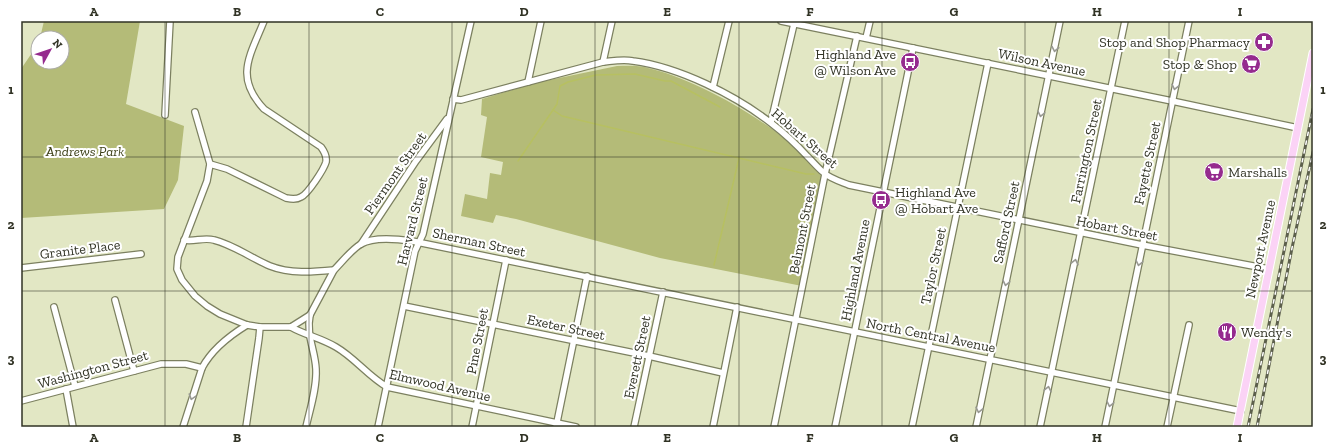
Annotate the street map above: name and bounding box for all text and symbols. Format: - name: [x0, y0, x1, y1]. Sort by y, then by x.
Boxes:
- text: A: [90, 4, 99, 19]
- text: B: [233, 4, 241, 19]
- text: C: [376, 4, 384, 19]
- text: D: [519, 4, 529, 19]
- text: E: [663, 4, 671, 19]
- text: F: [806, 4, 814, 19]
- text: G: [950, 4, 959, 19]
- text: H: [1092, 4, 1102, 19]
- text: I: [1238, 4, 1243, 19]
- north arrow: [30, 30, 70, 70]
- pharmacy icon: Stop and Shop Pharmacy: [1253, 31, 1275, 53]
- place label: Stop and Shop Pharmacy: [1099, 34, 1251, 51]
- text: N: [50, 37, 65, 52]
- street label: Wilson Avenue: [997, 45, 1088, 80]
- place label: Highland Ave @ Wilson Ave: [814, 46, 896, 79]
- one-way arrow: [1051, 46, 1059, 52]
- bus stop icon: Highland Ave @ Wilson Ave: [899, 51, 921, 73]
- supermarket icon: Stop & Shop: [1240, 53, 1262, 75]
- place label: Stop & Shop: [1163, 56, 1237, 73]
- text: 1: [8, 82, 14, 97]
- text: 1: [1320, 82, 1326, 97]
- one-way arrow: [1172, 83, 1180, 90]
- street label: Farrington Street: [1067, 97, 1106, 205]
- street label: Hobart Street: [768, 105, 842, 172]
- one-way arrow: [1038, 111, 1046, 118]
- street label: Fayette Street: [1130, 119, 1165, 206]
- street label: Piermont Street: [361, 128, 431, 218]
- park label: Andrews Park: [45, 143, 124, 160]
- supermarket icon: Marshalls: [1203, 161, 1225, 183]
- place label: Marshalls: [1228, 164, 1287, 181]
- street label: Harvard Street: [393, 174, 432, 267]
- street label: Safford Street: [989, 179, 1024, 265]
- street label: Belmont Street: [785, 182, 820, 276]
- place label: Highland Ave @ Hobart Ave: [895, 184, 979, 217]
- bus stop icon: Highland Ave @ Hobart Ave: [870, 189, 892, 211]
- street label: Newport Avenue: [1242, 198, 1279, 300]
- street label: Hobart Street: [1075, 212, 1160, 245]
- text: 2: [8, 217, 15, 232]
- street label: Highland Avenue: [837, 217, 874, 322]
- text: 2: [1320, 217, 1327, 232]
- street label: Sherman Street: [431, 224, 528, 261]
- street label: Taylor Street: [917, 225, 950, 306]
- street label: Granite Place: [39, 236, 122, 263]
- one-way arrow: [1070, 258, 1078, 265]
- one-way arrow: [1135, 259, 1143, 266]
- one-way arrow: [1002, 280, 1010, 286]
- street label: Pine Street: [463, 306, 492, 375]
- street label: Exeter Street: [525, 311, 607, 344]
- street label: Everett Street: [620, 313, 655, 400]
- street label: North Central Avenue: [865, 315, 997, 356]
- restaurant icon: Wendy's: [1216, 321, 1238, 343]
- place label: Wendy's: [1241, 324, 1292, 341]
- street label: Washington Street: [36, 346, 151, 392]
- text: 3: [8, 351, 15, 366]
- text: 3: [1320, 351, 1327, 366]
- street label: Elmwood Avenue: [388, 366, 493, 406]
- one-way arrow: [1044, 386, 1052, 392]
- one-way arrow: [188, 394, 197, 401]
- one-way arrow: [1106, 400, 1114, 407]
- one-way arrow: [976, 407, 984, 413]
- text: A: [90, 430, 99, 445]
- text: B: [233, 430, 241, 445]
- text: C: [376, 430, 384, 445]
- text: D: [519, 430, 529, 445]
- text: E: [663, 430, 671, 445]
- text: F: [806, 430, 814, 445]
- text: G: [950, 430, 959, 445]
- text: H: [1092, 430, 1102, 445]
- text: I: [1238, 430, 1243, 445]

